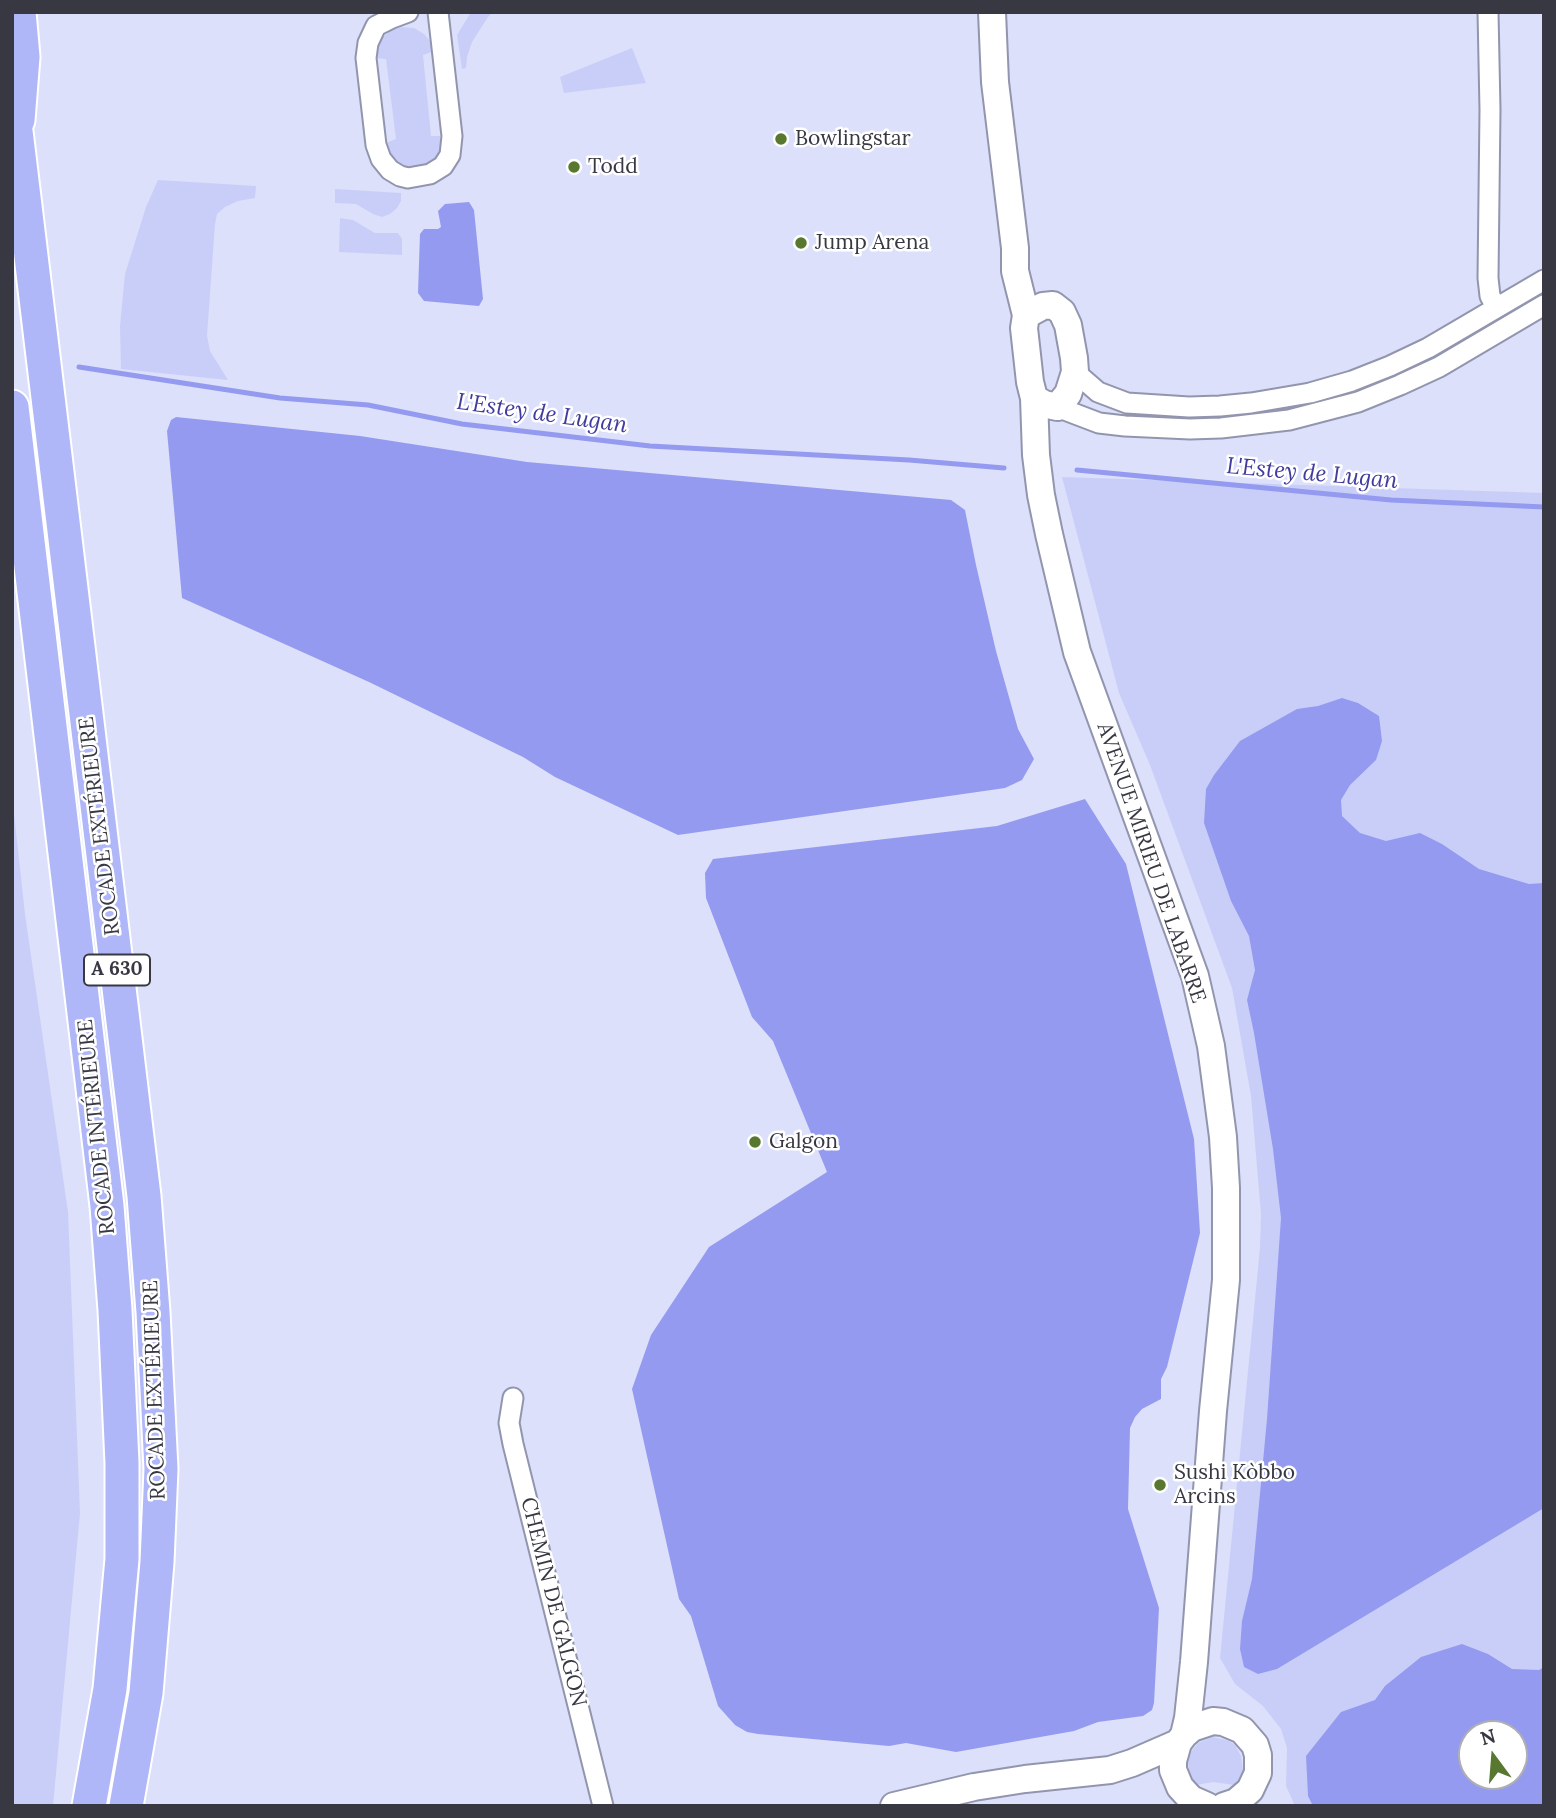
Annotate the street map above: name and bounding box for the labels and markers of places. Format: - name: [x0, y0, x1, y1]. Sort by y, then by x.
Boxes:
- place label: Bowlingstar: [795, 126, 911, 152]
- marker: Bowlingstar: [773, 131, 789, 147]
- place label: Todd: [588, 154, 638, 180]
- marker: Todd: [566, 159, 582, 175]
- place label: Jump Arena: [815, 230, 929, 256]
- marker: Jump Arena: [793, 235, 809, 251]
- place label: Galgon: [769, 1129, 838, 1155]
- marker: Galgon: [747, 1134, 763, 1150]
- place label: Sushi Kòbbo Arcins: [1174, 1460, 1295, 1510]
- marker: Sushi Kòbbo Arcins: [1152, 1477, 1168, 1493]

